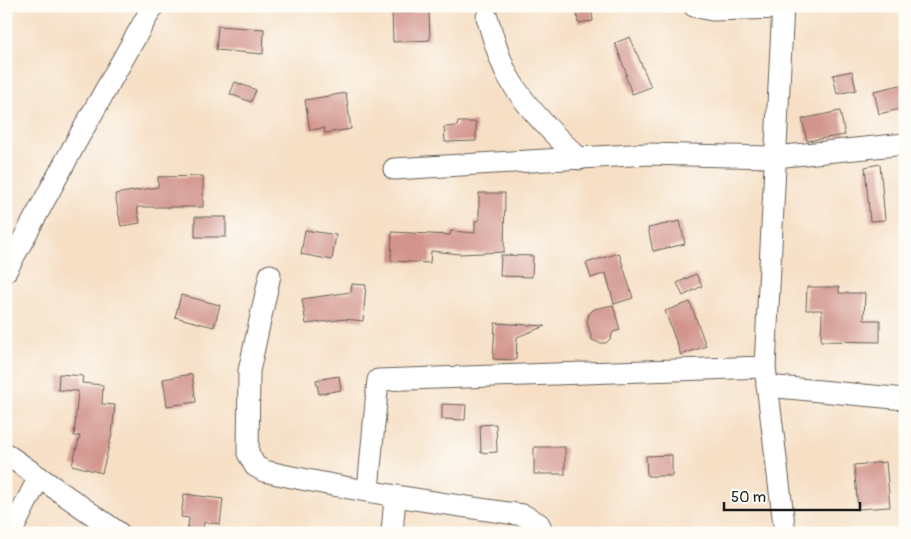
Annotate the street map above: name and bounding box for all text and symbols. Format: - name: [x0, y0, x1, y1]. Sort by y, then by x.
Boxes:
- scale bar: [724, 479, 860, 511]
- text: 50 m: [731, 488, 766, 507]

